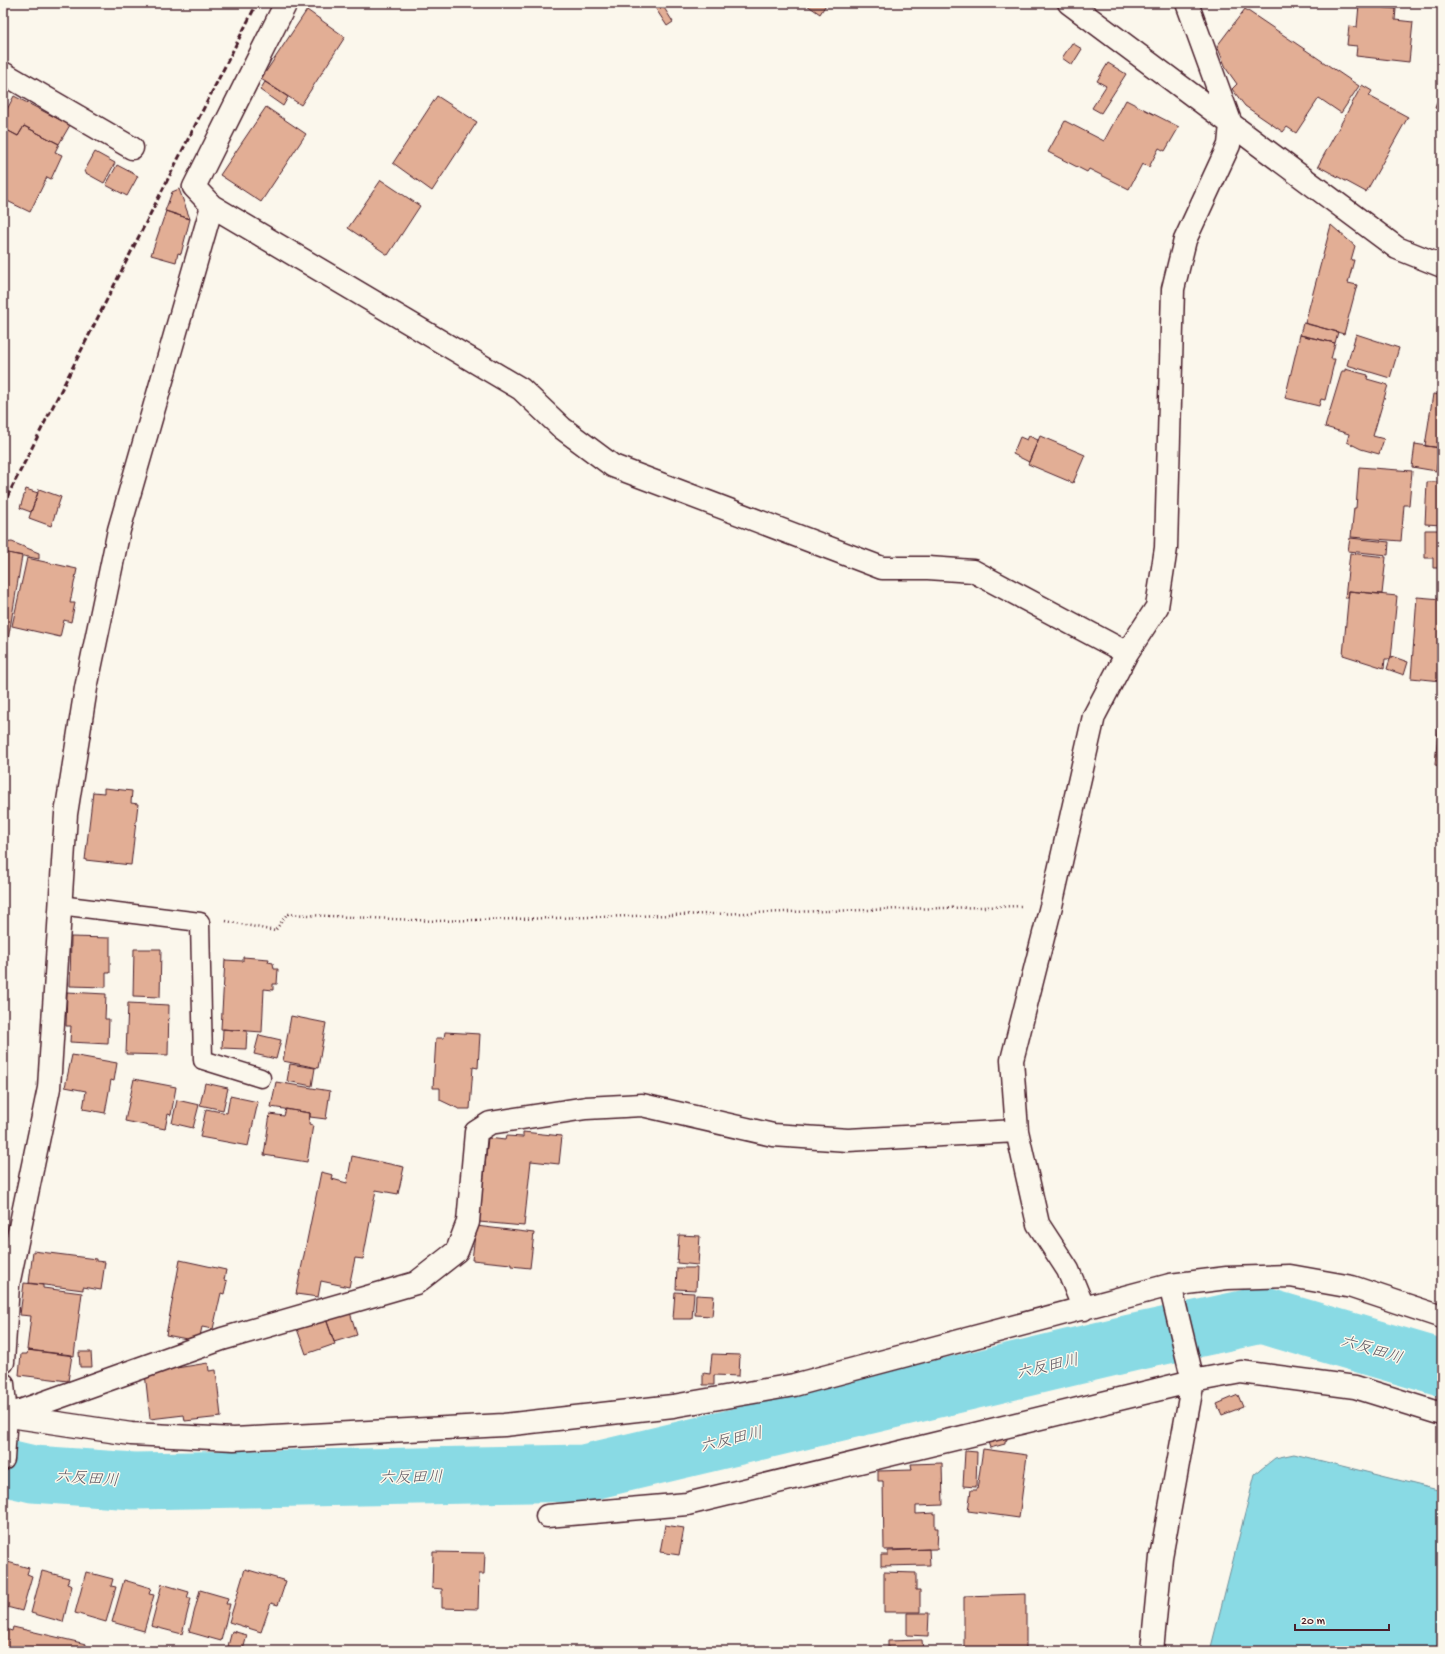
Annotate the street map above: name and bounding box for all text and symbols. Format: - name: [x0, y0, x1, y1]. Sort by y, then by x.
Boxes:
- water label: 六反田川: [1338, 1332, 1405, 1370]
- water label: 六反田川: [1014, 1351, 1081, 1385]
- water label: 六反田川: [698, 1424, 765, 1458]
- water label: 六反田川: [54, 1468, 119, 1492]
- water label: 六反田川: [379, 1468, 443, 1490]
- scale bar: [1295, 1606, 1389, 1632]
- text: 20 m: [1301, 1615, 1326, 1629]

